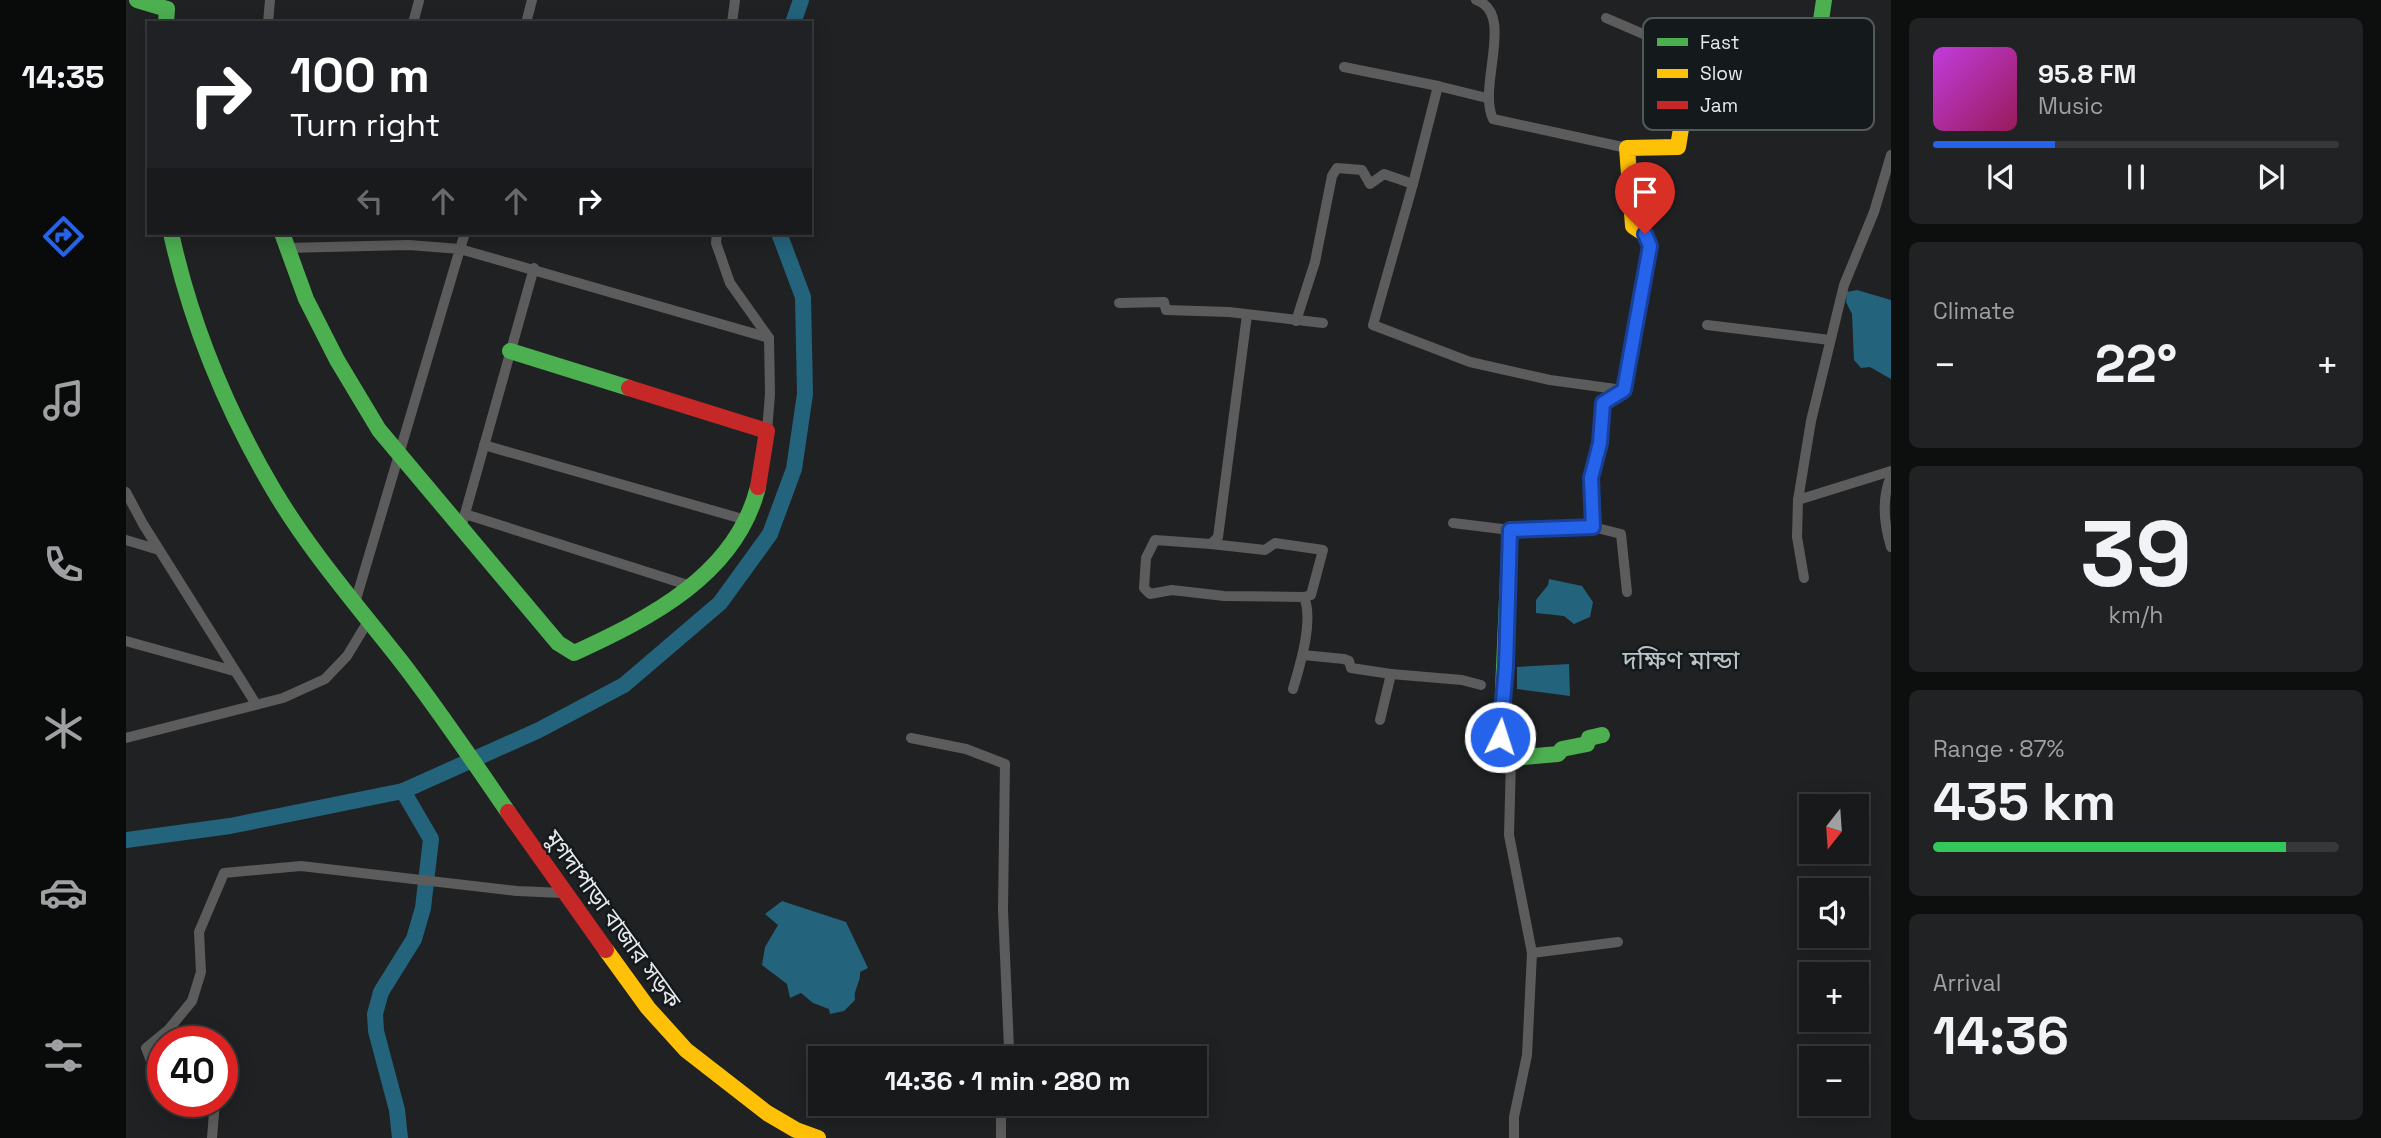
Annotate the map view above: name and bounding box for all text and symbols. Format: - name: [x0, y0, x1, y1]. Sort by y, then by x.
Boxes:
- legend: [1643, 18, 1874, 130]
- text: Fast: [1700, 30, 1740, 55]
- text: 100 m: [290, 44, 430, 106]
- icon: right: [175, 49, 266, 140]
- text: 14:35: [21, 57, 105, 97]
- text: 95.8 FM: [2038, 57, 2136, 91]
- text: Slow: [1700, 61, 1743, 86]
- text: Music: [2038, 91, 2103, 121]
- text: Jam: [1700, 93, 1738, 118]
- text: Turn right: [290, 105, 440, 145]
- icon: previous: [1982, 158, 2020, 196]
- icon: pause: [2117, 158, 2155, 196]
- icon: next: [2252, 158, 2290, 196]
- pin: [1615, 162, 1675, 234]
- icon: arrive: [1626, 173, 1664, 211]
- icon: left: [351, 182, 389, 220]
- icon: ahead: [424, 182, 462, 220]
- icon: ahead: [497, 182, 535, 220]
- icon: right: [570, 182, 608, 220]
- icon: directions: [39, 212, 88, 261]
- text: Climate: [1933, 296, 2015, 326]
- text: 22°: [2095, 331, 2177, 397]
- text: −: [1933, 341, 1957, 389]
- text: +: [2315, 341, 2339, 389]
- icon: music: [39, 376, 88, 425]
- text: 39: [2080, 496, 2192, 613]
- icon: phone: [39, 540, 88, 589]
- text: km/h: [2109, 600, 2163, 630]
- district label: দক্ষিণ মান্ডা: [1622, 643, 1741, 677]
- position arrow: [1463, 700, 1537, 774]
- icon: climate: [39, 704, 88, 753]
- text: Range · 87%: [1933, 734, 2064, 764]
- text: 435 km: [1933, 769, 2116, 835]
- north arrow: [1799, 794, 1869, 864]
- map controls: [1799, 794, 1869, 1116]
- street label: মুগদাপাড়া বাজার সড়ক: [538, 823, 688, 1014]
- icon: car: [39, 868, 88, 917]
- button: sound: [1799, 878, 1869, 948]
- button: +: [1799, 962, 1869, 1032]
- text: Arrival: [1933, 968, 2001, 998]
- text: 14:36: [1933, 1003, 2069, 1069]
- speed limit sign: 40: [147, 1026, 238, 1117]
- icon: filters: [39, 1031, 88, 1080]
- button: −: [1799, 1046, 1869, 1116]
- text: 14:36 · 1 min · 280 m: [885, 1064, 1130, 1098]

